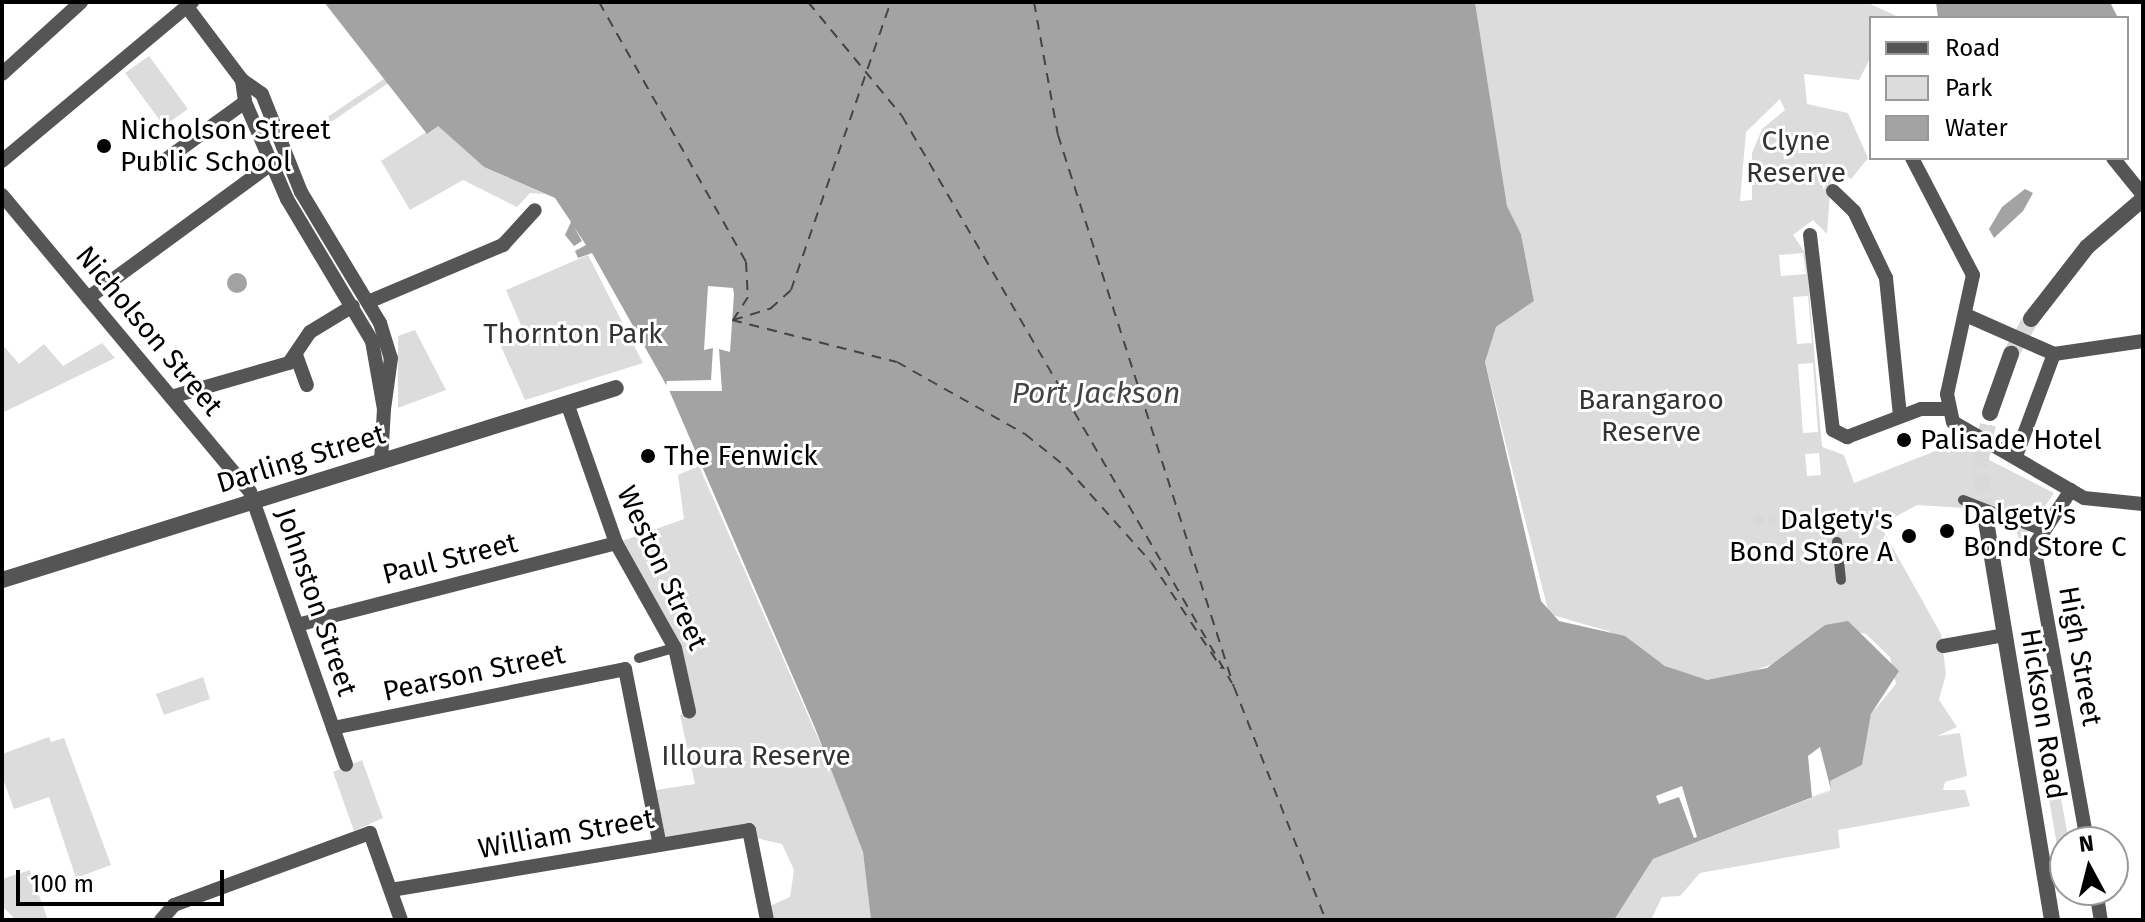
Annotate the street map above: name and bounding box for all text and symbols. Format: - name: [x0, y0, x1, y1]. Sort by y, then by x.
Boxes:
- legend: [1869, 16, 2129, 160]
- text: Road: [1945, 34, 2000, 62]
- text: Park: [1945, 74, 1992, 102]
- place label: Nicholson Street Public School: [120, 113, 331, 179]
- text: Water: [1945, 114, 2008, 142]
- park label: Clyne Reserve: [1746, 124, 1846, 190]
- marker: Nicholson Street Public School: [95, 137, 113, 155]
- street label: Nicholson Street: [68, 240, 230, 422]
- park label: Thornton Park: [483, 317, 663, 351]
- water label: Port Jackson: [1012, 375, 1180, 411]
- park label: Barangaroo Reserve: [1578, 383, 1724, 449]
- street label: Darling Street: [213, 417, 389, 501]
- place label: Palisade Hotel: [1920, 423, 2102, 457]
- marker: Palisade Hotel: [1895, 431, 1913, 449]
- place label: The Fenwick: [664, 439, 818, 473]
- marker: The Fenwick: [639, 447, 657, 465]
- street label: Weston Street: [609, 481, 715, 655]
- place label: Dalgety's Bond Store C: [1963, 498, 2127, 564]
- place label: Dalgety's Bond Store A: [1729, 503, 1893, 569]
- street label: Johnston Street: [268, 504, 364, 700]
- marker: Dalgety's Bond Store C: [1938, 522, 1956, 540]
- street label: Paul Street: [379, 526, 521, 592]
- marker: Dalgety's Bond Store A: [1900, 527, 1918, 545]
- street label: High Street: [2051, 584, 2109, 728]
- street label: Hickson Road: [2013, 626, 2073, 802]
- street label: Pearson Street: [380, 637, 568, 709]
- park label: Illoura Reserve: [661, 739, 851, 773]
- street label: William Street: [475, 802, 657, 866]
- north arrow: [2049, 826, 2129, 906]
- text: N: [2077, 829, 2095, 858]
- scale bar: [20, 854, 228, 904]
- text: 100 m: [30, 870, 94, 898]

